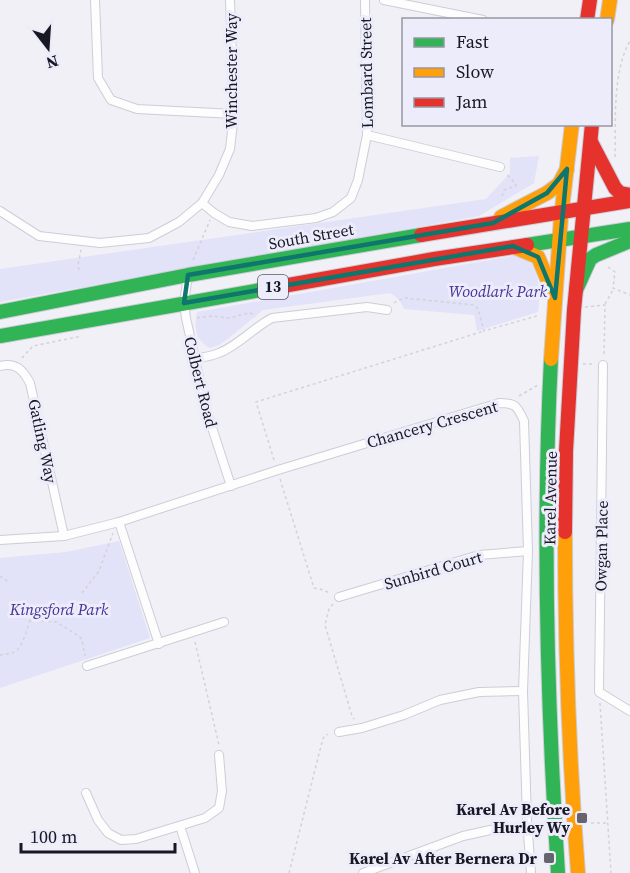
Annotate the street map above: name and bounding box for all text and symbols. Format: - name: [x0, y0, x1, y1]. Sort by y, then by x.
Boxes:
- street label: Winchester Way: [220, 12, 242, 129]
- street label: Lombard Street: [354, 17, 378, 129]
- north arrow: [18, 18, 78, 78]
- legend: [402, 18, 612, 126]
- text: Fast: [456, 29, 489, 54]
- text: N: [43, 50, 61, 75]
- text: Slow: [456, 59, 494, 84]
- text: Jam: [455, 89, 488, 114]
- street label: South Street: [267, 218, 356, 254]
- road number: 13: [258, 275, 288, 299]
- park label: Woodlark Park: [449, 280, 548, 302]
- street label: Colbert Road: [179, 334, 223, 430]
- street label: Chancery Crescent: [364, 395, 501, 453]
- street label: Gatling Way: [23, 397, 63, 486]
- street label: Karel Avenue: [538, 451, 562, 545]
- street label: Owgan Place: [589, 500, 613, 592]
- street label: Sunbird Court: [382, 545, 485, 594]
- park label: Kingsford Park: [9, 598, 109, 620]
- place label: Karel Av Before Hurley Wy: [456, 798, 570, 838]
- marker: Karel Av Before Hurley Wy: [575, 811, 589, 825]
- scale bar: [21, 816, 176, 854]
- text: 100 m: [30, 824, 77, 849]
- place label: Karel Av After Bernera Dr: [349, 847, 538, 869]
- marker: Karel Av After Bernera Dr: [542, 851, 556, 865]

